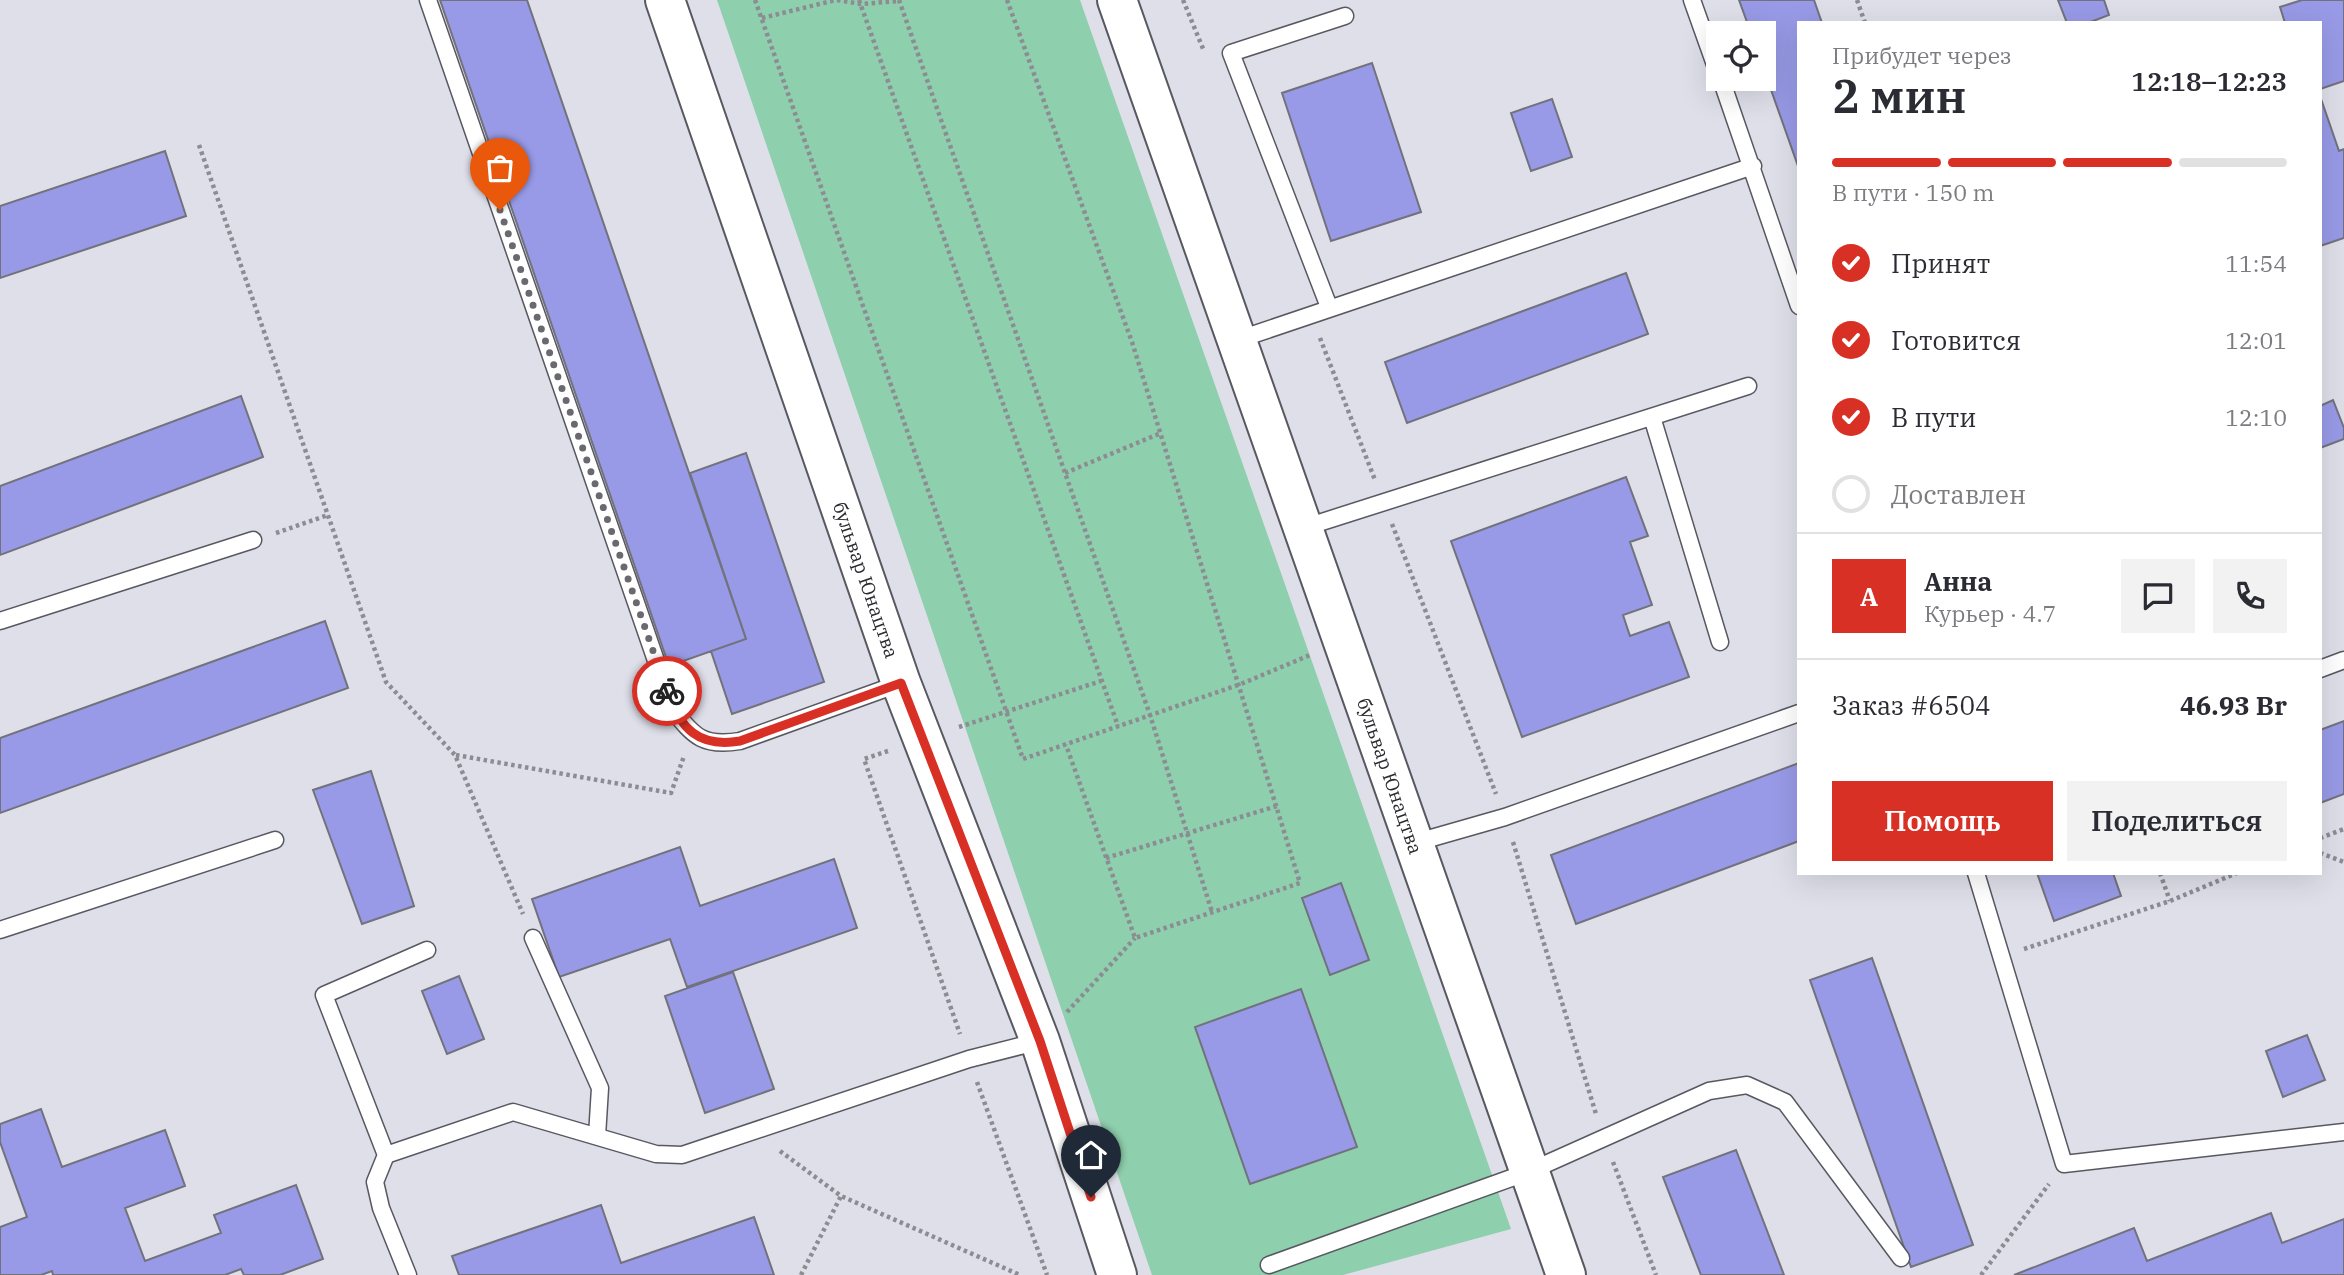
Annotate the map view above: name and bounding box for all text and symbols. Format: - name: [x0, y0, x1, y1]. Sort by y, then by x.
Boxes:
- map controls: [1706, 21, 1776, 91]
- button: locate: [1706, 21, 1776, 91]
- text: Прибудет через: [1832, 40, 2012, 70]
- text: 12:18–12:23: [2131, 64, 2287, 98]
- text: 2 мин: [1832, 66, 1967, 126]
- pin: [470, 138, 530, 210]
- icon: bag: [481, 149, 519, 187]
- text: В пути · 150 m: [1832, 177, 1994, 207]
- icon: check: [1832, 244, 1870, 282]
- text: Принят: [1891, 246, 1990, 280]
- text: 11:54: [2225, 248, 2287, 278]
- icon: check: [1832, 321, 1870, 359]
- text: Готовится: [1891, 323, 2021, 357]
- text: 12:01: [2225, 325, 2287, 355]
- icon: check: [1832, 398, 1870, 436]
- text: В пути: [1891, 400, 1976, 434]
- text: 12:10: [2225, 402, 2287, 432]
- text: Доставлен: [1891, 477, 2026, 511]
- street label: бульвар Юнацтва: [828, 499, 904, 661]
- button: chat: [2121, 559, 2195, 633]
- button: phone: [2213, 559, 2287, 633]
- text: Анна: [1924, 564, 1992, 598]
- text: А: [1860, 579, 1878, 613]
- text: Курьер · 4.7: [1924, 598, 2056, 628]
- courier: [632, 656, 702, 726]
- icon: bike: [648, 672, 686, 710]
- text: Заказ #6504: [1832, 688, 1991, 722]
- text: 46.93 Br: [2180, 688, 2287, 722]
- street label: бульвар Юнацтва: [1352, 695, 1428, 857]
- button: Помощь: [1832, 781, 2053, 861]
- button: Поделиться: [2067, 781, 2287, 861]
- pin: [1061, 1125, 1121, 1197]
- icon: home: [1072, 1136, 1110, 1174]

